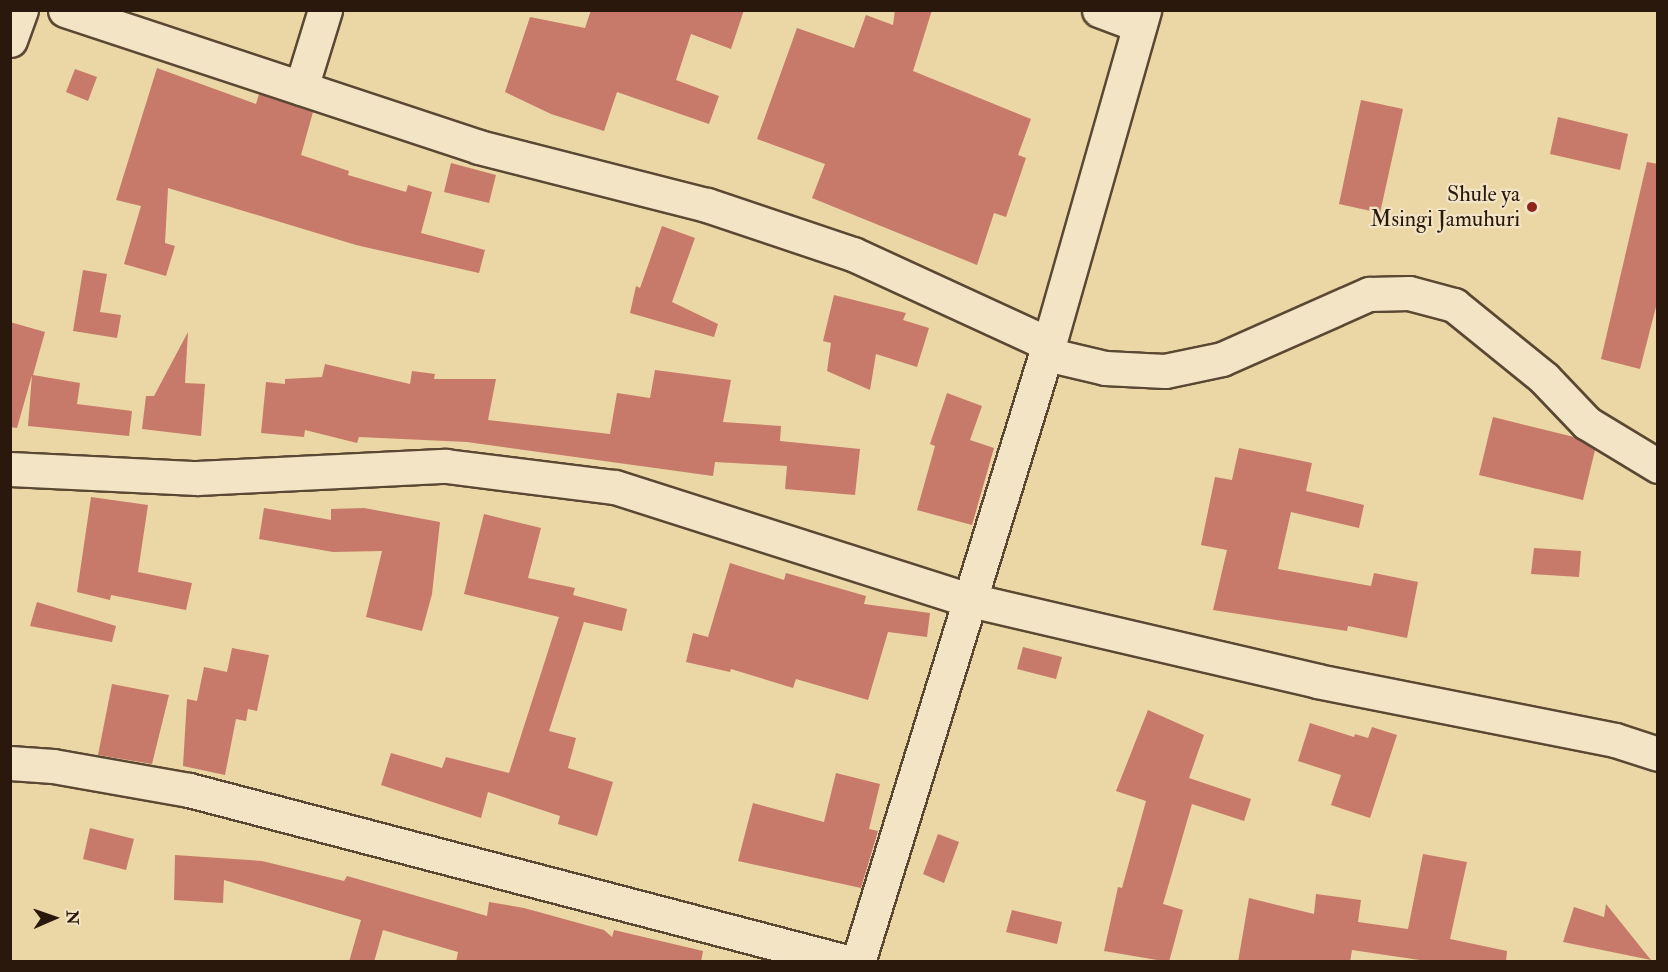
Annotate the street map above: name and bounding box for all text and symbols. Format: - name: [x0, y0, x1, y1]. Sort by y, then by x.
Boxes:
- place label: Shule ya Msingi Jamuhuri: [1370, 181, 1520, 232]
- marker: Shule ya Msingi Jamuhuri: [1525, 200, 1539, 214]
- north arrow: [24, 888, 84, 948]
- text: N: [62, 910, 82, 925]

